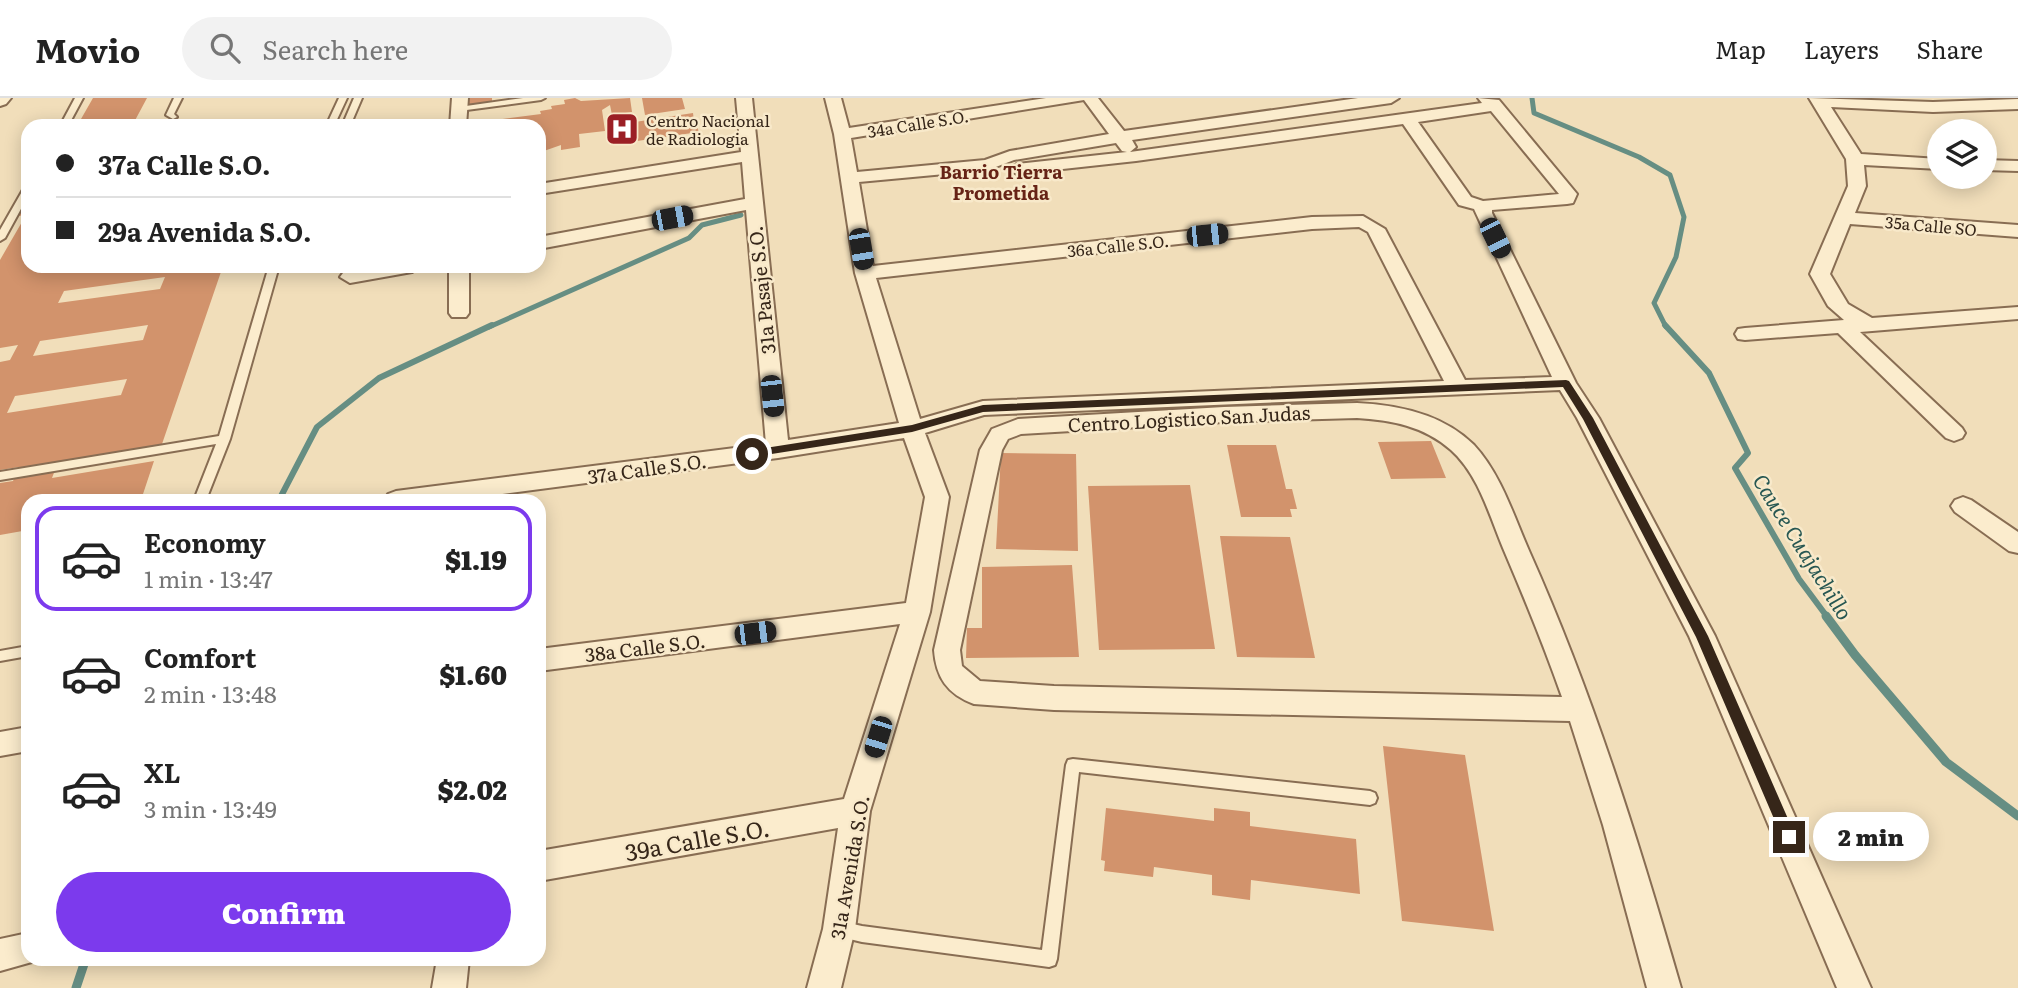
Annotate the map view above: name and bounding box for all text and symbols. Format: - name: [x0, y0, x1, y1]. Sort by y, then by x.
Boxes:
- search box: [182, 17, 672, 80]
- text: Movio: [35, 24, 140, 73]
- icon: search: [206, 29, 244, 67]
- text: Search here: [262, 29, 408, 68]
- text: Map: [1715, 31, 1766, 66]
- text: Layers: [1804, 31, 1878, 66]
- text: Share: [1916, 31, 1983, 66]
- street label: 34a Calle S.O.: [866, 103, 970, 143]
- place label: Centro Nacional de Radiologia: [646, 108, 770, 150]
- hospital icon: Centro Nacional de Radiologia: [603, 110, 641, 148]
- map controls: [1927, 119, 1997, 189]
- button: layers: [1927, 119, 1997, 189]
- text: 37a Calle S.O.: [98, 144, 271, 183]
- district label: Barrio Tierra Prometida: [939, 158, 1063, 206]
- car: [650, 204, 695, 232]
- street label: 35a Calle SO: [1884, 209, 1978, 241]
- text: 29a Avenida S.O.: [98, 211, 312, 250]
- car: [1477, 215, 1514, 261]
- car: [1186, 222, 1229, 248]
- street label: 31a Pasaje S.O.: [740, 225, 782, 355]
- car: [848, 226, 875, 272]
- street label: 36a Calle S.O.: [1066, 228, 1170, 262]
- car: [760, 374, 785, 418]
- street label: Centro Logistico San Judas: [1067, 398, 1311, 438]
- route start: [736, 438, 768, 470]
- street label: 37a Calle S.O.: [586, 446, 708, 490]
- water label: Cauce Cuajachillo: [1747, 467, 1861, 625]
- text: Economy: [144, 522, 266, 561]
- icon: car: [60, 527, 123, 590]
- text: $1.19: [445, 539, 507, 578]
- text: 1 min · 13:47: [144, 561, 273, 595]
- car: [733, 620, 778, 646]
- street label: 38a Calle S.O.: [583, 626, 707, 668]
- text: Comfort: [144, 637, 256, 676]
- icon: car: [60, 642, 123, 705]
- text: $1.60: [439, 654, 507, 693]
- text: 2 min · 13:48: [144, 676, 277, 710]
- car: [862, 714, 895, 760]
- text: XL: [144, 752, 181, 791]
- icon: car: [60, 757, 123, 820]
- text: $2.02: [438, 769, 507, 808]
- text: 3 min · 13:49: [144, 791, 277, 825]
- street label: 31a Avenida S.O.: [822, 792, 876, 942]
- street label: 39a Calle S.O.: [622, 810, 772, 868]
- callout: 2 min: [1814, 812, 1929, 862]
- text: 2 min: [1838, 819, 1904, 853]
- route end: [1773, 821, 1805, 853]
- button: Confirm: [56, 872, 511, 952]

